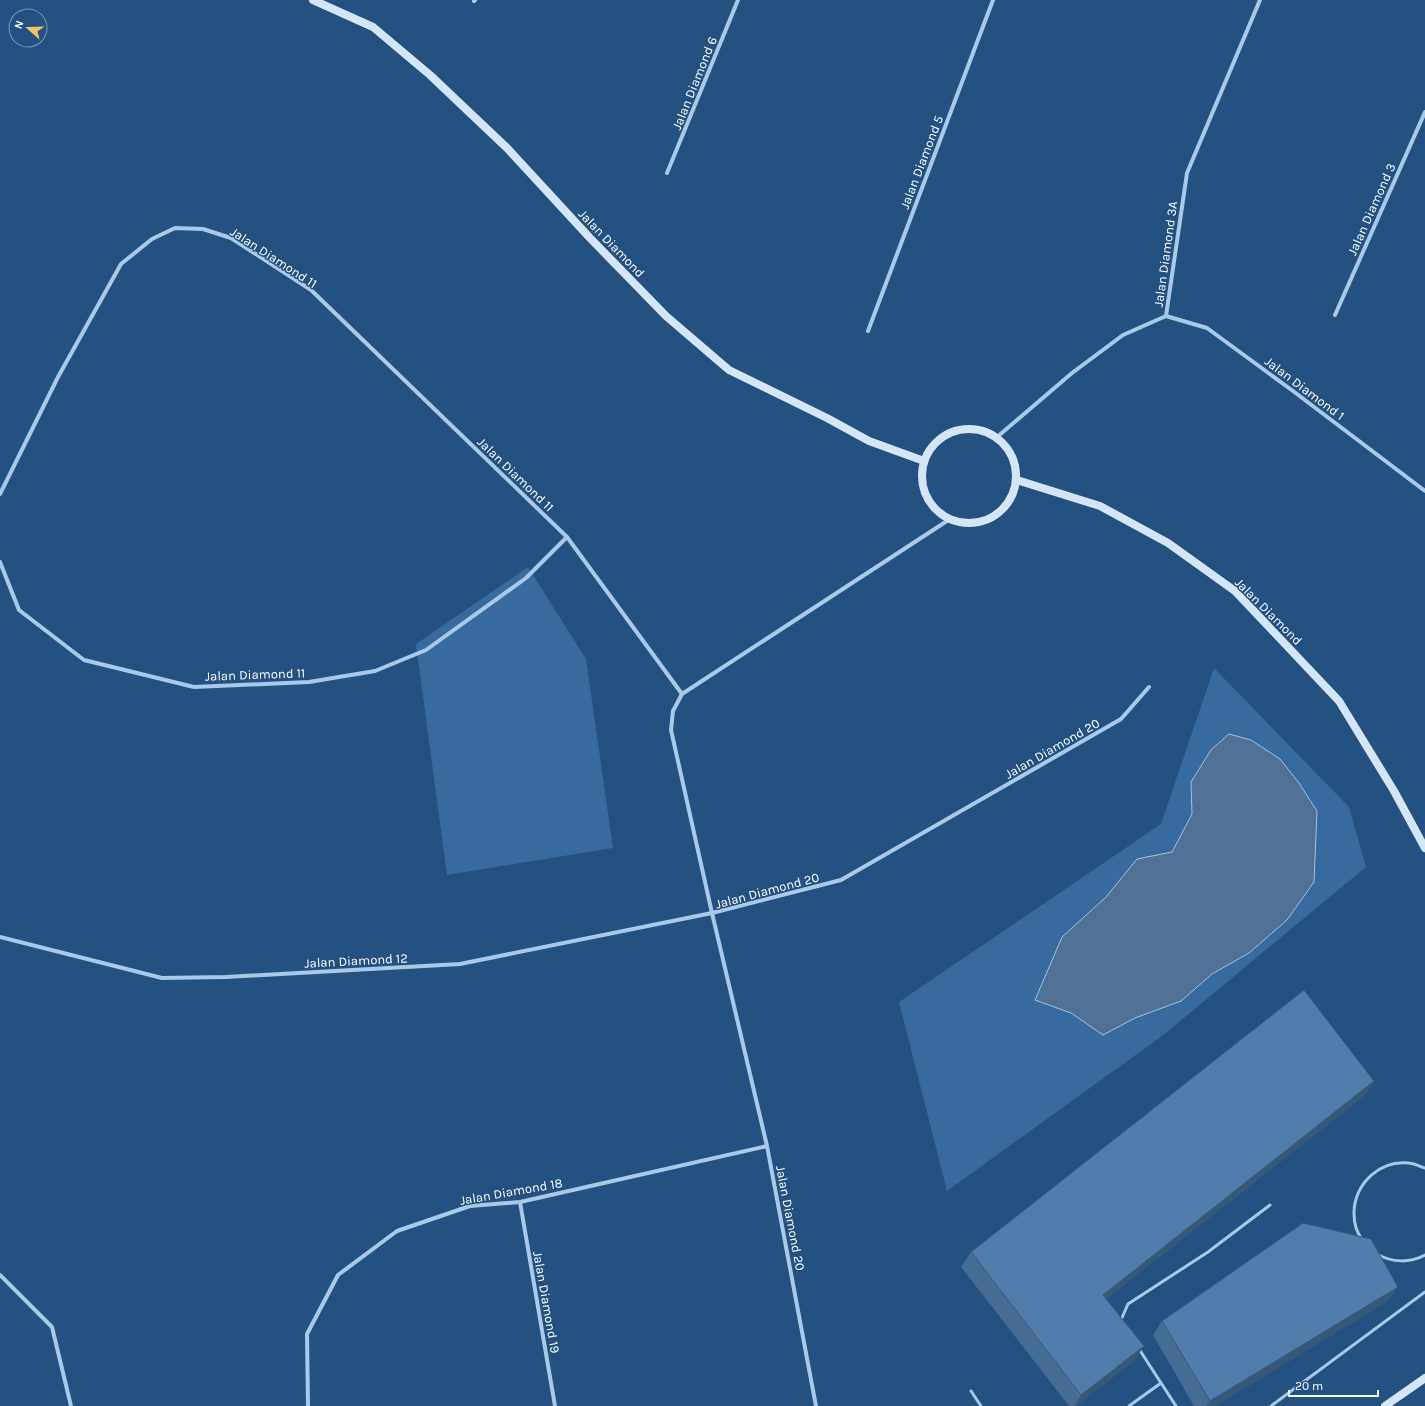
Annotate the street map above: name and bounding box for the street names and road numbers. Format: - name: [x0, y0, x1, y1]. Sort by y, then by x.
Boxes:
- street label: Jalan Diamond 6: [669, 34, 720, 132]
- street label: Jalan Diamond 5: [897, 113, 946, 211]
- street label: Jalan Diamond 3: [1344, 161, 1399, 258]
- street label: Jalan Diamond 3A: [1151, 200, 1180, 308]
- street label: Jalan Diamond: [575, 206, 648, 280]
- street label: Jalan Diamond 11: [228, 224, 320, 291]
- street label: Jalan Diamond 1: [1262, 354, 1348, 423]
- street label: Jalan Diamond 11: [474, 434, 557, 515]
- street label: Jalan Diamond: [1232, 575, 1305, 648]
- street label: Jalan Diamond 11: [205, 665, 305, 684]
- street label: Jalan Diamond 20: [1002, 715, 1103, 782]
- street label: Jalan Diamond 20: [714, 869, 821, 912]
- street label: Jalan Diamond 12: [304, 950, 408, 971]
- street label: Jalan Diamond 20: [773, 1164, 808, 1272]
- street label: Jalan Diamond 18: [459, 1175, 564, 1208]
- street label: Jalan Diamond 19: [530, 1250, 563, 1354]

